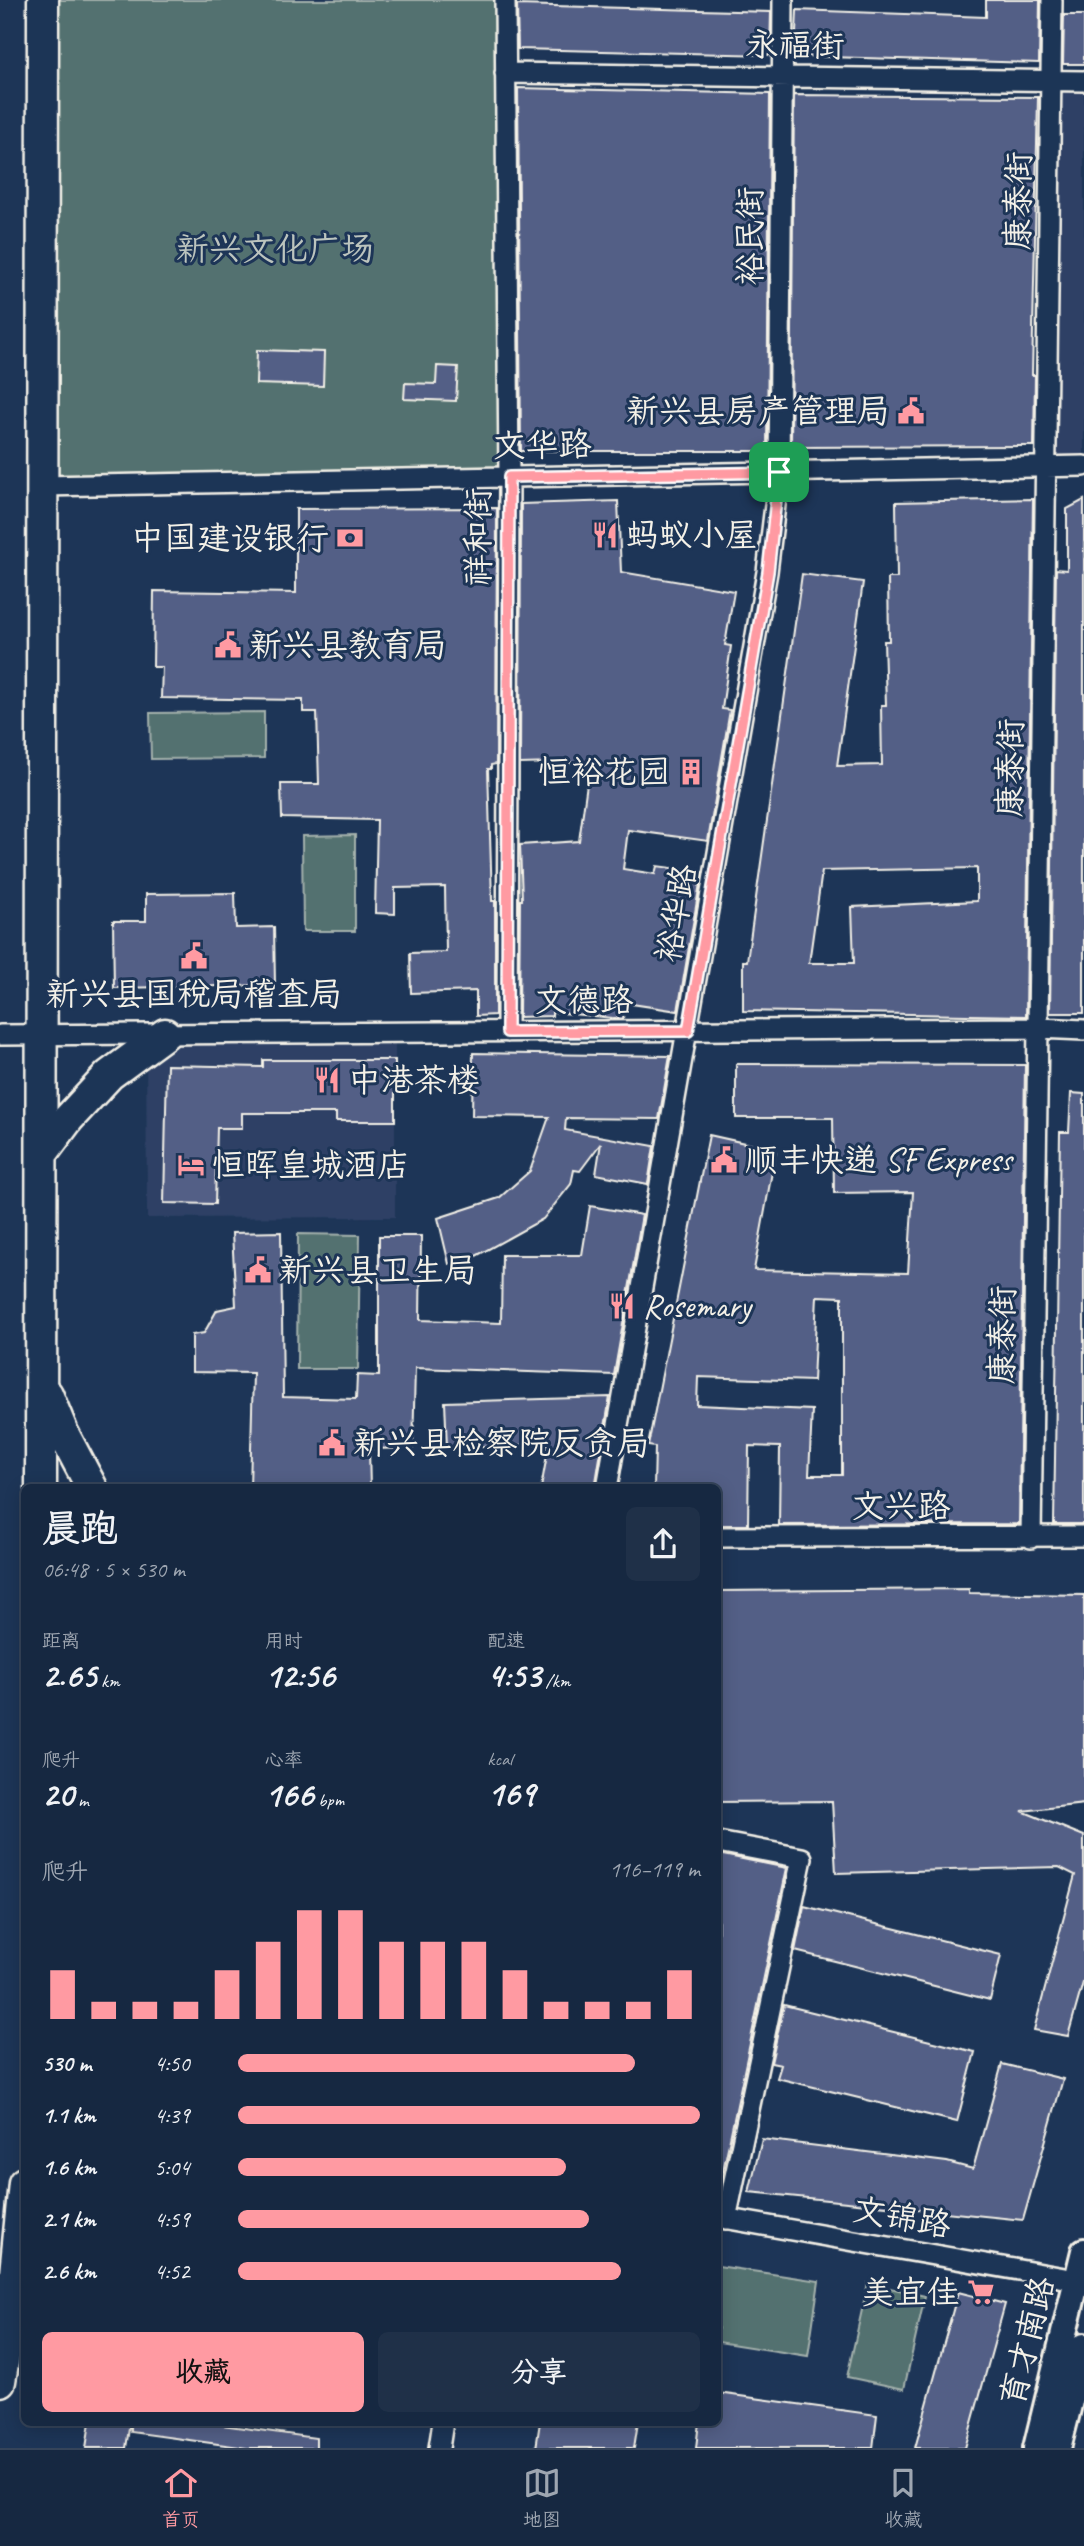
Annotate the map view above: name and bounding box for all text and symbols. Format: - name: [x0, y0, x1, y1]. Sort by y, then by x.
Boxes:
- street label: 永福街: [745, 23, 845, 67]
- street label: 康泰街: [996, 151, 1040, 251]
- street label: 裕民街: [729, 187, 771, 286]
- park label: 新兴文化广场: [176, 228, 374, 270]
- place label: 新兴县房产管理局: [626, 390, 890, 432]
- public building icon: 新兴县房产管理局: [896, 396, 926, 426]
- street label: 文华路: [492, 423, 592, 467]
- pin: [749, 442, 809, 502]
- icon: arrive: [760, 453, 798, 491]
- street label: 祥和街: [457, 488, 499, 587]
- place label: 蚂蚁小屋: [626, 514, 758, 556]
- place label: 中国建设银行: [131, 517, 329, 559]
- restaurant icon: 蚂蚁小屋: [590, 520, 620, 550]
- bank icon: 中国建设银行: [335, 523, 365, 553]
- place label: 新兴县教育局: [249, 624, 447, 666]
- public building icon: 新兴县教育局: [213, 630, 243, 660]
- street label: 康泰街: [988, 718, 1032, 818]
- place label: 恒裕花园: [538, 751, 670, 793]
- building icon: 恒裕花园: [676, 757, 706, 787]
- street label: 裕华路: [647, 861, 705, 965]
- public building icon: 新兴县国税局稽查局: [179, 941, 209, 971]
- place label: 新兴县国税局稽查局: [46, 973, 343, 1015]
- street label: 文德路: [535, 979, 634, 1021]
- place label: 中港茶楼: [348, 1059, 480, 1101]
- restaurant icon: 中港茶楼: [312, 1065, 342, 1095]
- place label: 顺丰快递 SF Express: [745, 1139, 1014, 1181]
- place label: 恒晖皇城酒店: [212, 1144, 410, 1186]
- public building icon: 顺丰快递 SF Express: [709, 1145, 739, 1175]
- hotel icon: 恒晖皇城酒店: [176, 1150, 206, 1180]
- place label: 新兴县卫生局: [279, 1249, 477, 1291]
- public building icon: 新兴县卫生局: [243, 1255, 273, 1285]
- place label: Rosemary: [643, 1285, 754, 1327]
- street label: 康泰街: [980, 1285, 1024, 1385]
- restaurant icon: Rosemary: [607, 1291, 637, 1321]
- place label: 新兴县检察院反贪局: [353, 1422, 650, 1464]
- public building icon: 新兴县检察院反贪局: [317, 1428, 347, 1458]
- street label: 文兴路: [852, 1485, 951, 1527]
- text: 晨跑: [42, 1505, 118, 1552]
- button: share: [626, 1507, 700, 1581]
- text: 06:48 · 5 × 530 m: [42, 1555, 185, 1584]
- text: 距离: [42, 1629, 80, 1653]
- text: 用时: [265, 1629, 303, 1653]
- text: 配速: [487, 1629, 525, 1653]
- text: 2.65: [42, 1653, 96, 1698]
- text: 12:56: [265, 1653, 335, 1698]
- text: 4:53: [487, 1653, 541, 1698]
- text: km: [96, 1669, 120, 1693]
- text: /km: [541, 1669, 570, 1693]
- text: kcal: [487, 1747, 512, 1771]
- text: 爬升: [42, 1748, 80, 1772]
- text: 心率: [265, 1748, 303, 1772]
- text: 169: [487, 1771, 535, 1816]
- text: 20: [42, 1772, 74, 1817]
- text: 166: [265, 1772, 313, 1817]
- text: m: [74, 1788, 89, 1812]
- text: bpm: [313, 1788, 344, 1812]
- text: 116–119 m: [609, 1855, 700, 1884]
- text: 爬升: [42, 1857, 88, 1886]
- text: 530 m: [42, 2049, 91, 2078]
- text: 4:50: [154, 2049, 190, 2078]
- text: 1.1 km: [42, 2101, 96, 2130]
- text: 4:39: [154, 2101, 190, 2130]
- text: 1.6 km: [42, 2153, 96, 2182]
- text: 5:04: [154, 2153, 190, 2182]
- street label: 文锦路: [850, 2188, 954, 2246]
- text: 2.1 km: [42, 2205, 96, 2234]
- text: 4:59: [154, 2205, 190, 2234]
- text: 2.6 km: [42, 2257, 96, 2286]
- text: 4:52: [154, 2257, 190, 2286]
- place label: 美宜佳: [861, 2271, 960, 2313]
- street label: 育才南路: [991, 2272, 1063, 2410]
- supermarket icon: 美宜佳: [966, 2277, 996, 2307]
- button: 收藏: [42, 2332, 364, 2412]
- button: 分享: [378, 2332, 700, 2412]
- tab: 首页: [162, 2464, 200, 2532]
- tab: 地图: [523, 2464, 561, 2532]
- tab: 收藏: [884, 2464, 922, 2532]

